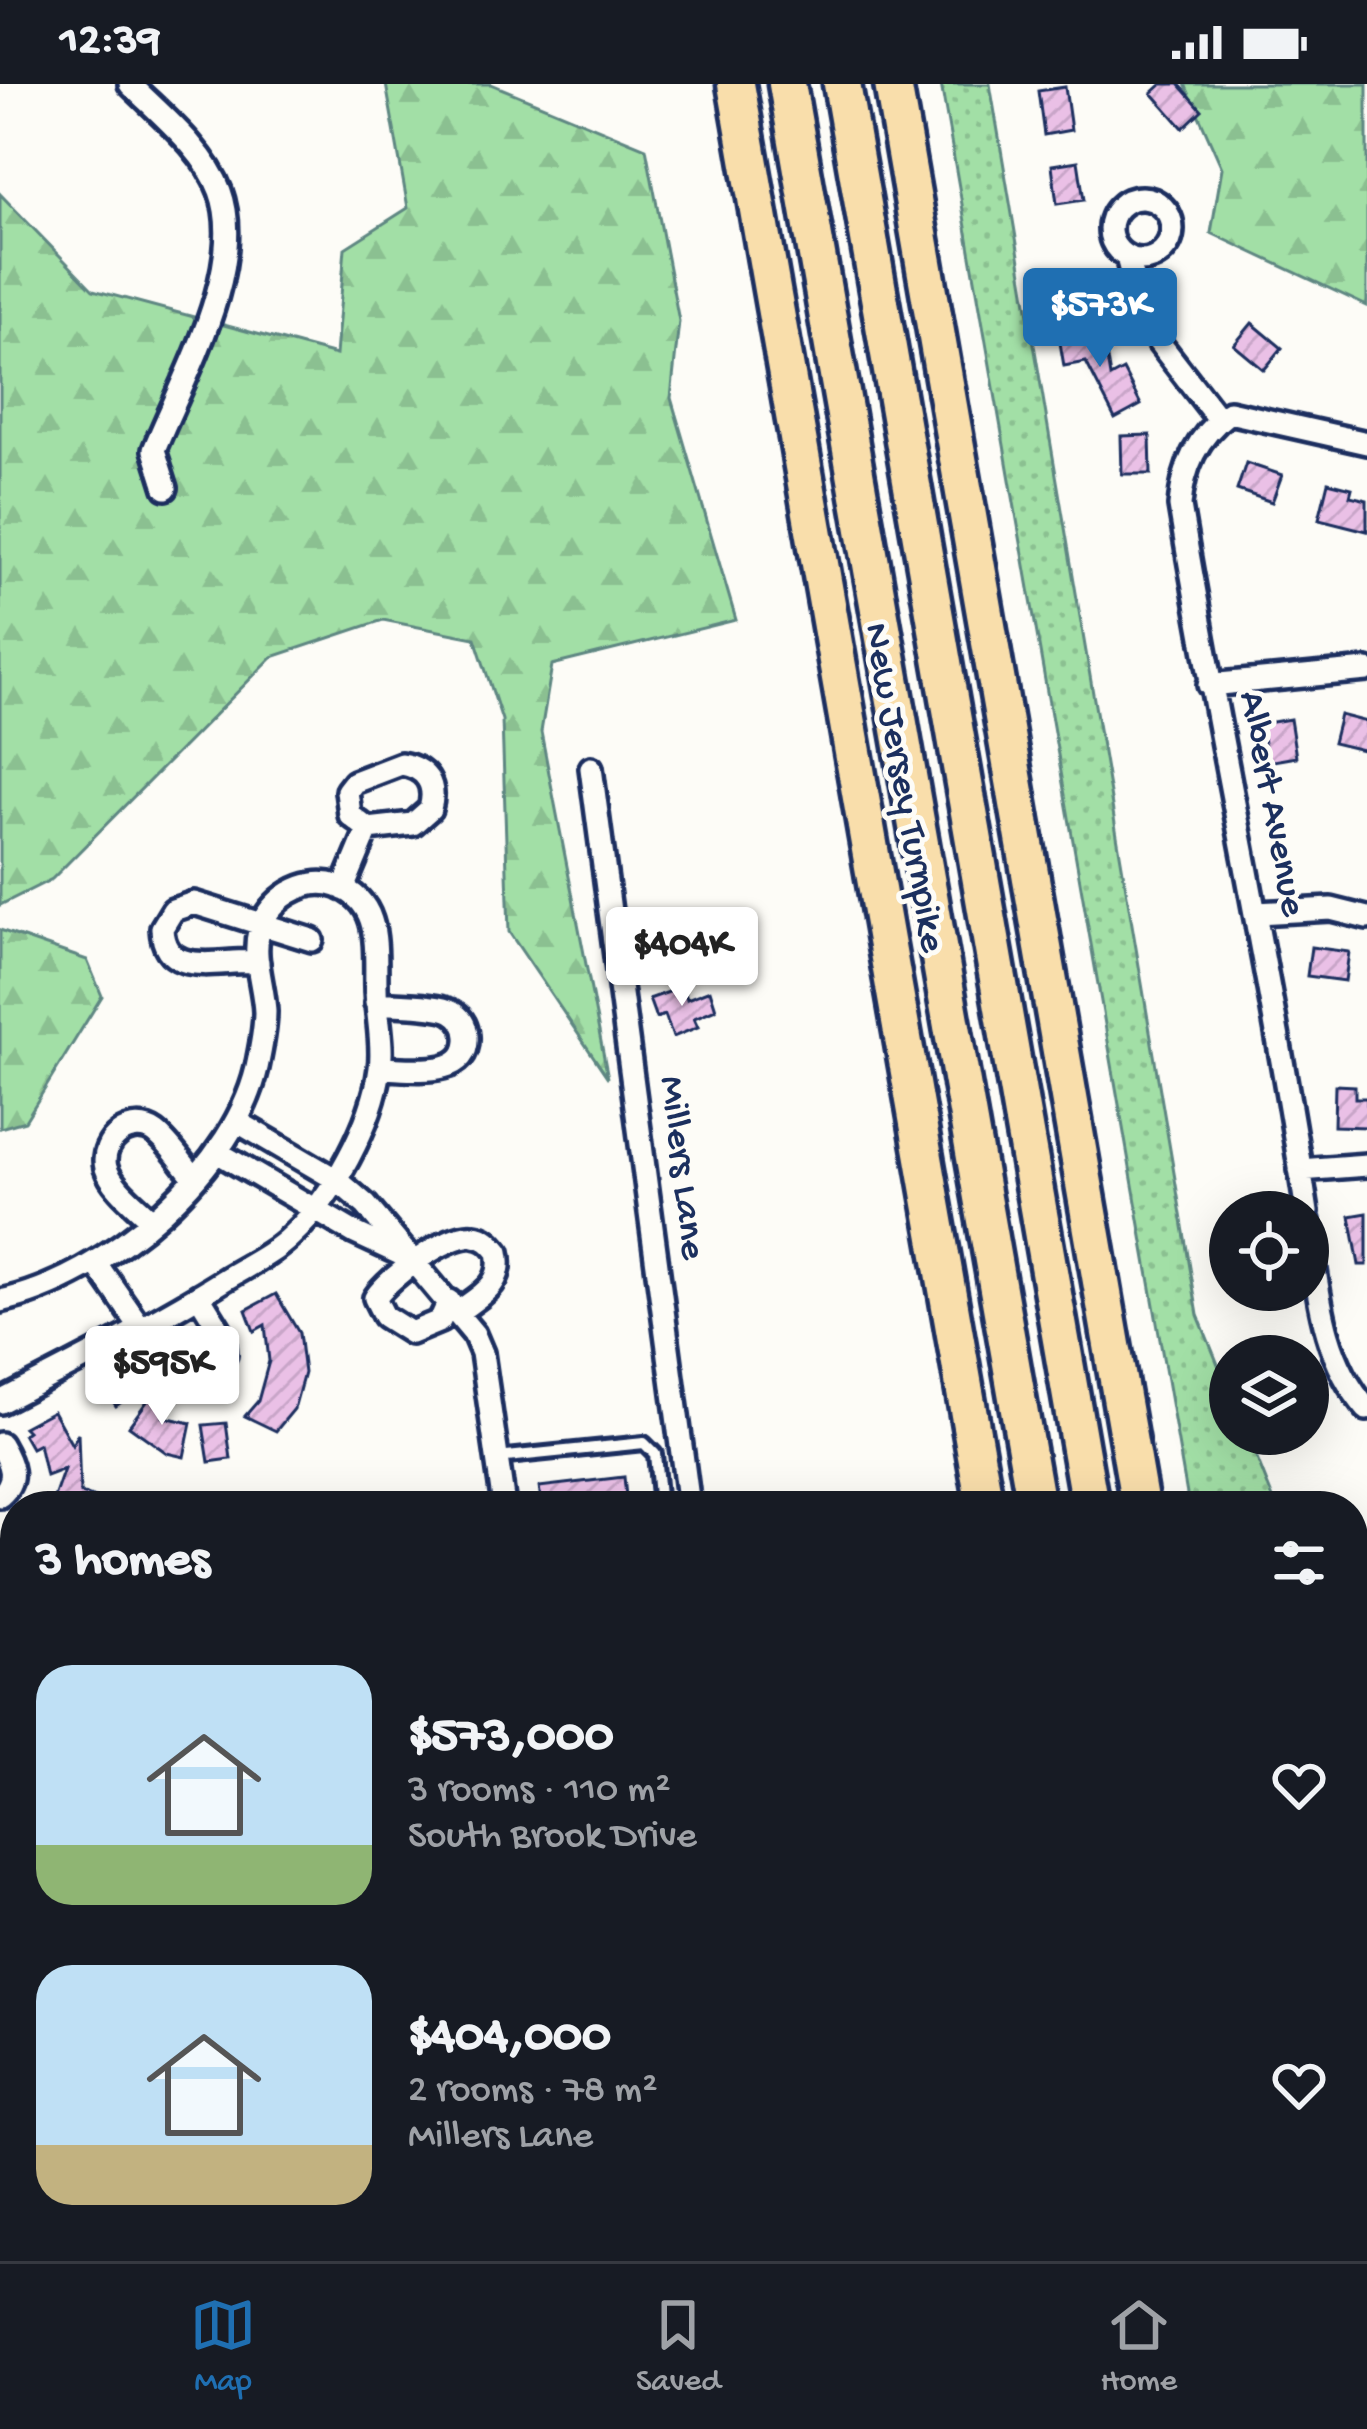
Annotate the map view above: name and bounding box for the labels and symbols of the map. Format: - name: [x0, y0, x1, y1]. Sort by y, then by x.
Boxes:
- pin: $573K: [1016, 268, 1184, 370]
- street label: New Jersey Turnpike: [850, 620, 954, 957]
- street label: Albert Avenue: [1226, 687, 1315, 921]
- pin: $404K: [598, 907, 766, 1009]
- street label: Millers Lane: [646, 1073, 714, 1263]
- pin: $595K: [78, 1326, 246, 1428]

